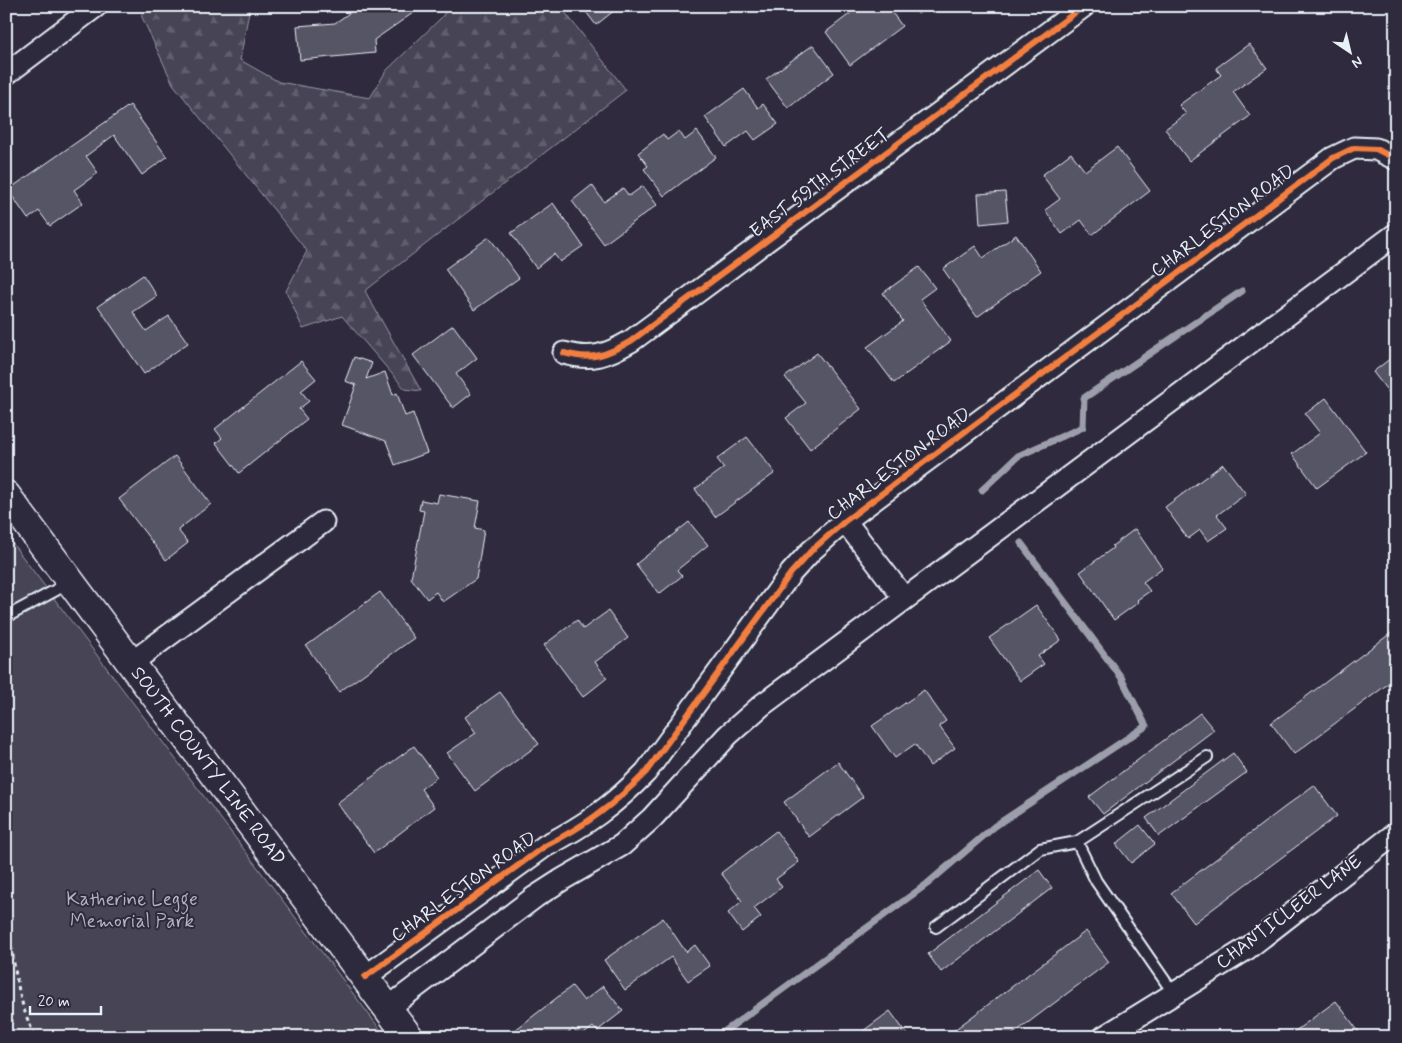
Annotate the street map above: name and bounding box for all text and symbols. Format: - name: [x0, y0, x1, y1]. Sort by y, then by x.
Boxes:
- north arrow: [1324, 28, 1374, 78]
- text: N: [1348, 52, 1366, 72]
- street label: EAST 59TH STREET: [745, 122, 895, 244]
- street label: CHARLESTON ROAD: [1146, 159, 1300, 283]
- street label: CHARLESTON ROAD: [822, 402, 976, 526]
- street label: SOUTH COUNTY LINE ROAD: [125, 662, 291, 870]
- street label: CHARLESTON ROAD: [386, 826, 542, 948]
- street label: CHANTICLEER LANE: [1211, 849, 1367, 975]
- park label: Katherine Legge Memorial Park: [66, 887, 198, 934]
- scale bar: [30, 983, 101, 1015]
- text: 20 m: [38, 992, 70, 1012]

